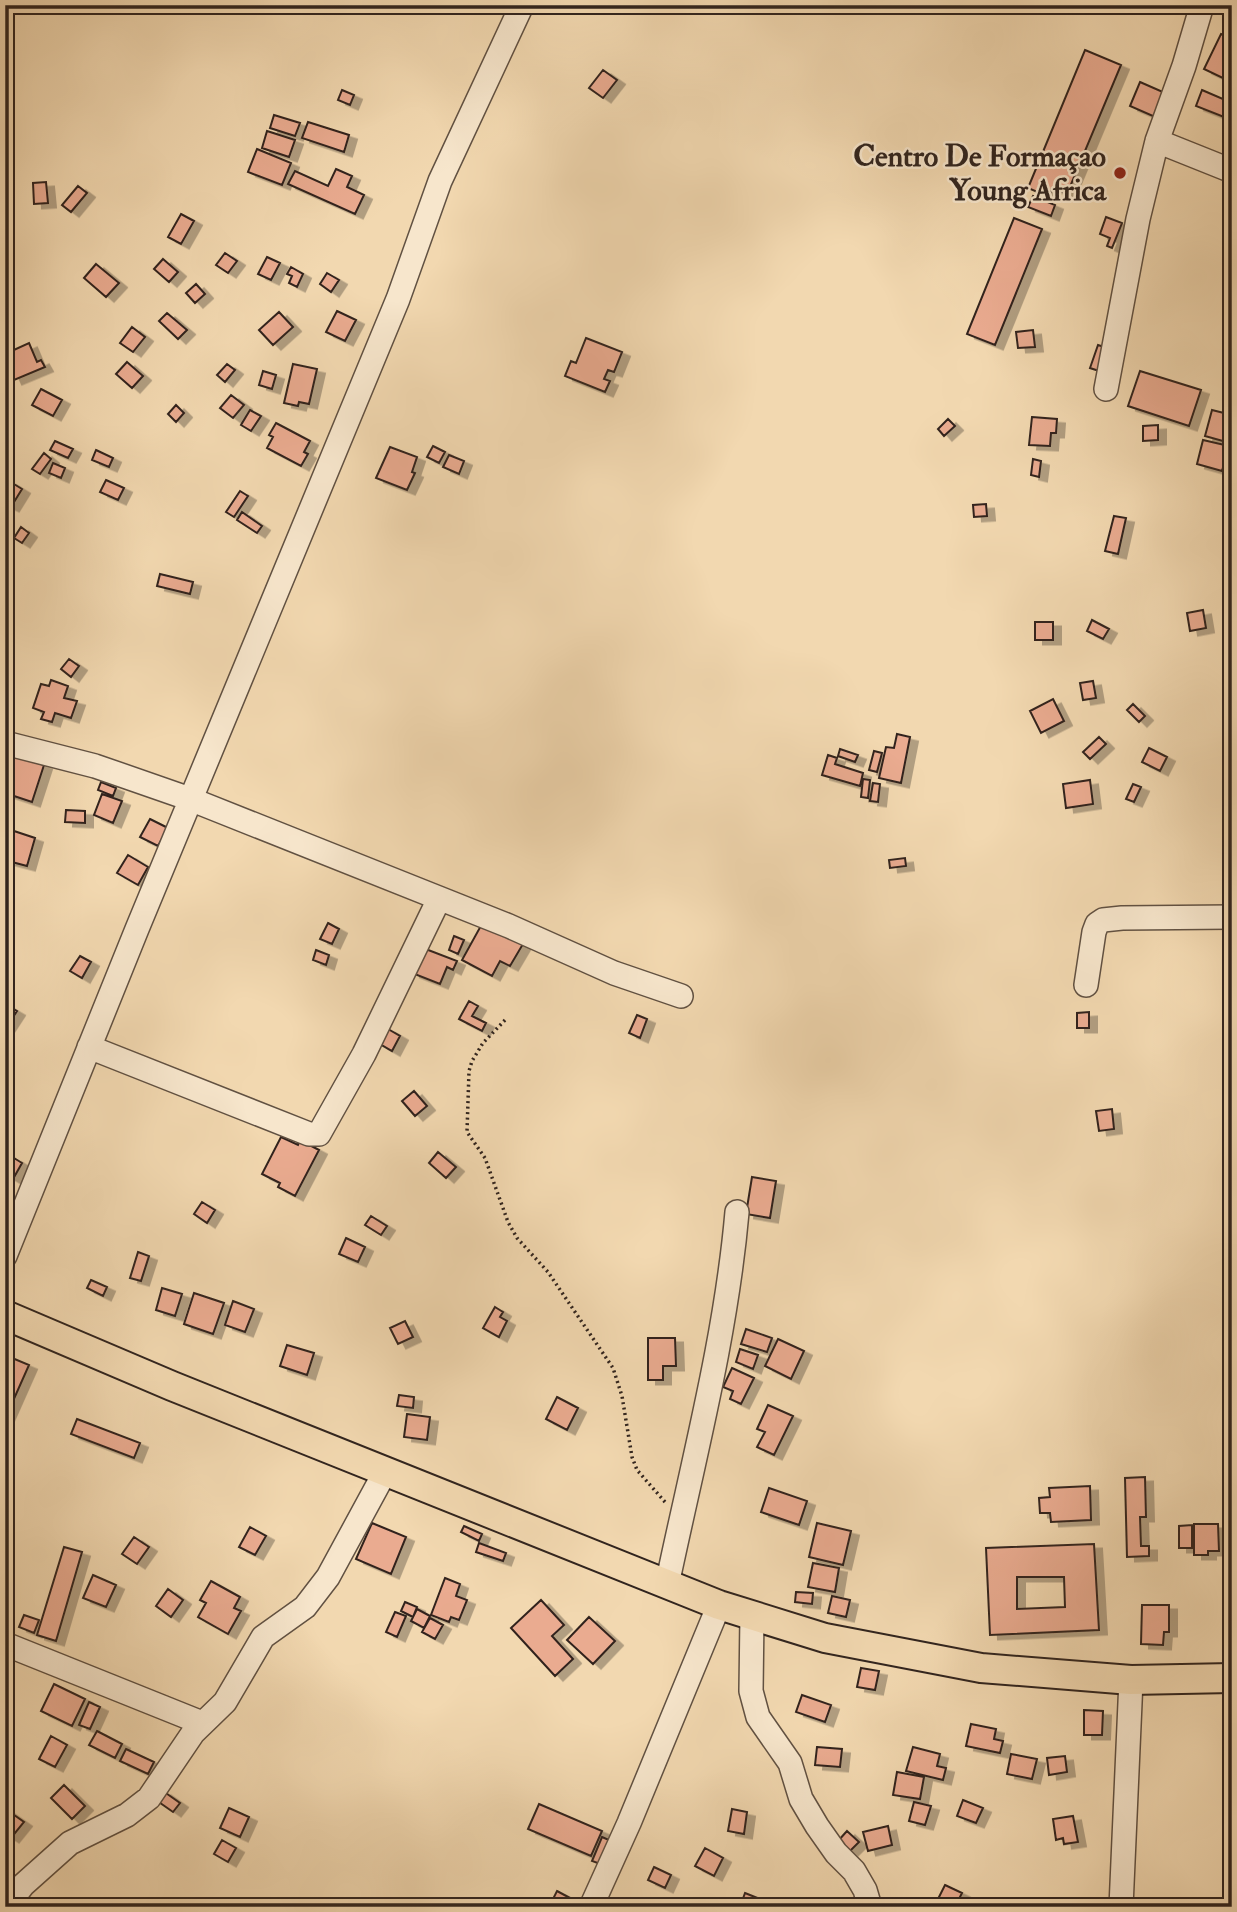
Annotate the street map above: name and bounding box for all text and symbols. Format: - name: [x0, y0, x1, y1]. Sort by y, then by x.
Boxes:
- place label: Centro De Formaçao Young Africa: [853, 138, 1108, 209]
- marker: Centro De Formaçao Young Africa: [1112, 165, 1128, 181]

